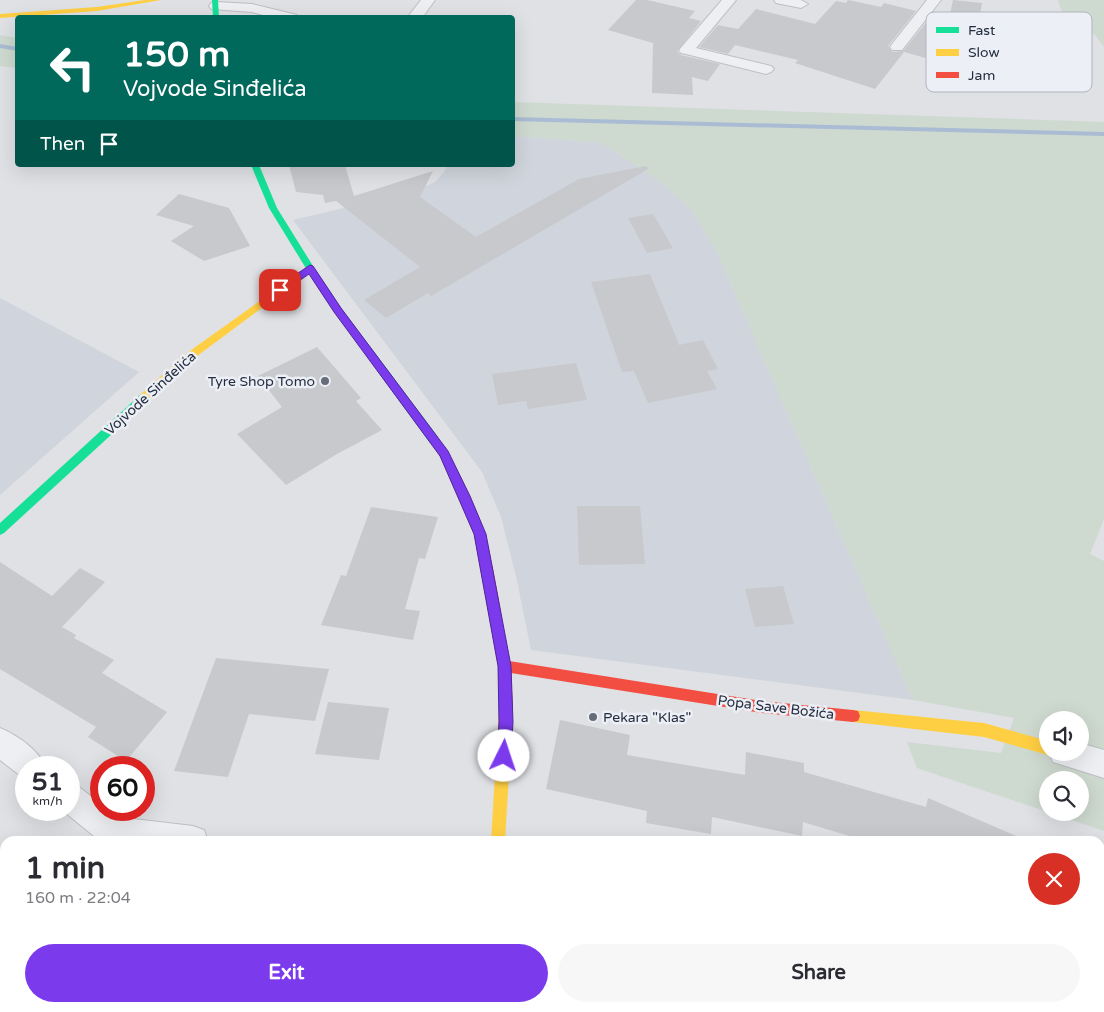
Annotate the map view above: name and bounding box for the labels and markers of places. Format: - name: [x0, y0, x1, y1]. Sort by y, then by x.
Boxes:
- pin: [259, 269, 301, 311]
- place label: Tyre Shop Tomo: [208, 373, 315, 390]
- marker: Tyre Shop Tomo: [319, 375, 331, 387]
- place label: Pekara "Klas": [603, 709, 691, 726]
- marker: Pekara "Klas": [587, 711, 599, 723]

